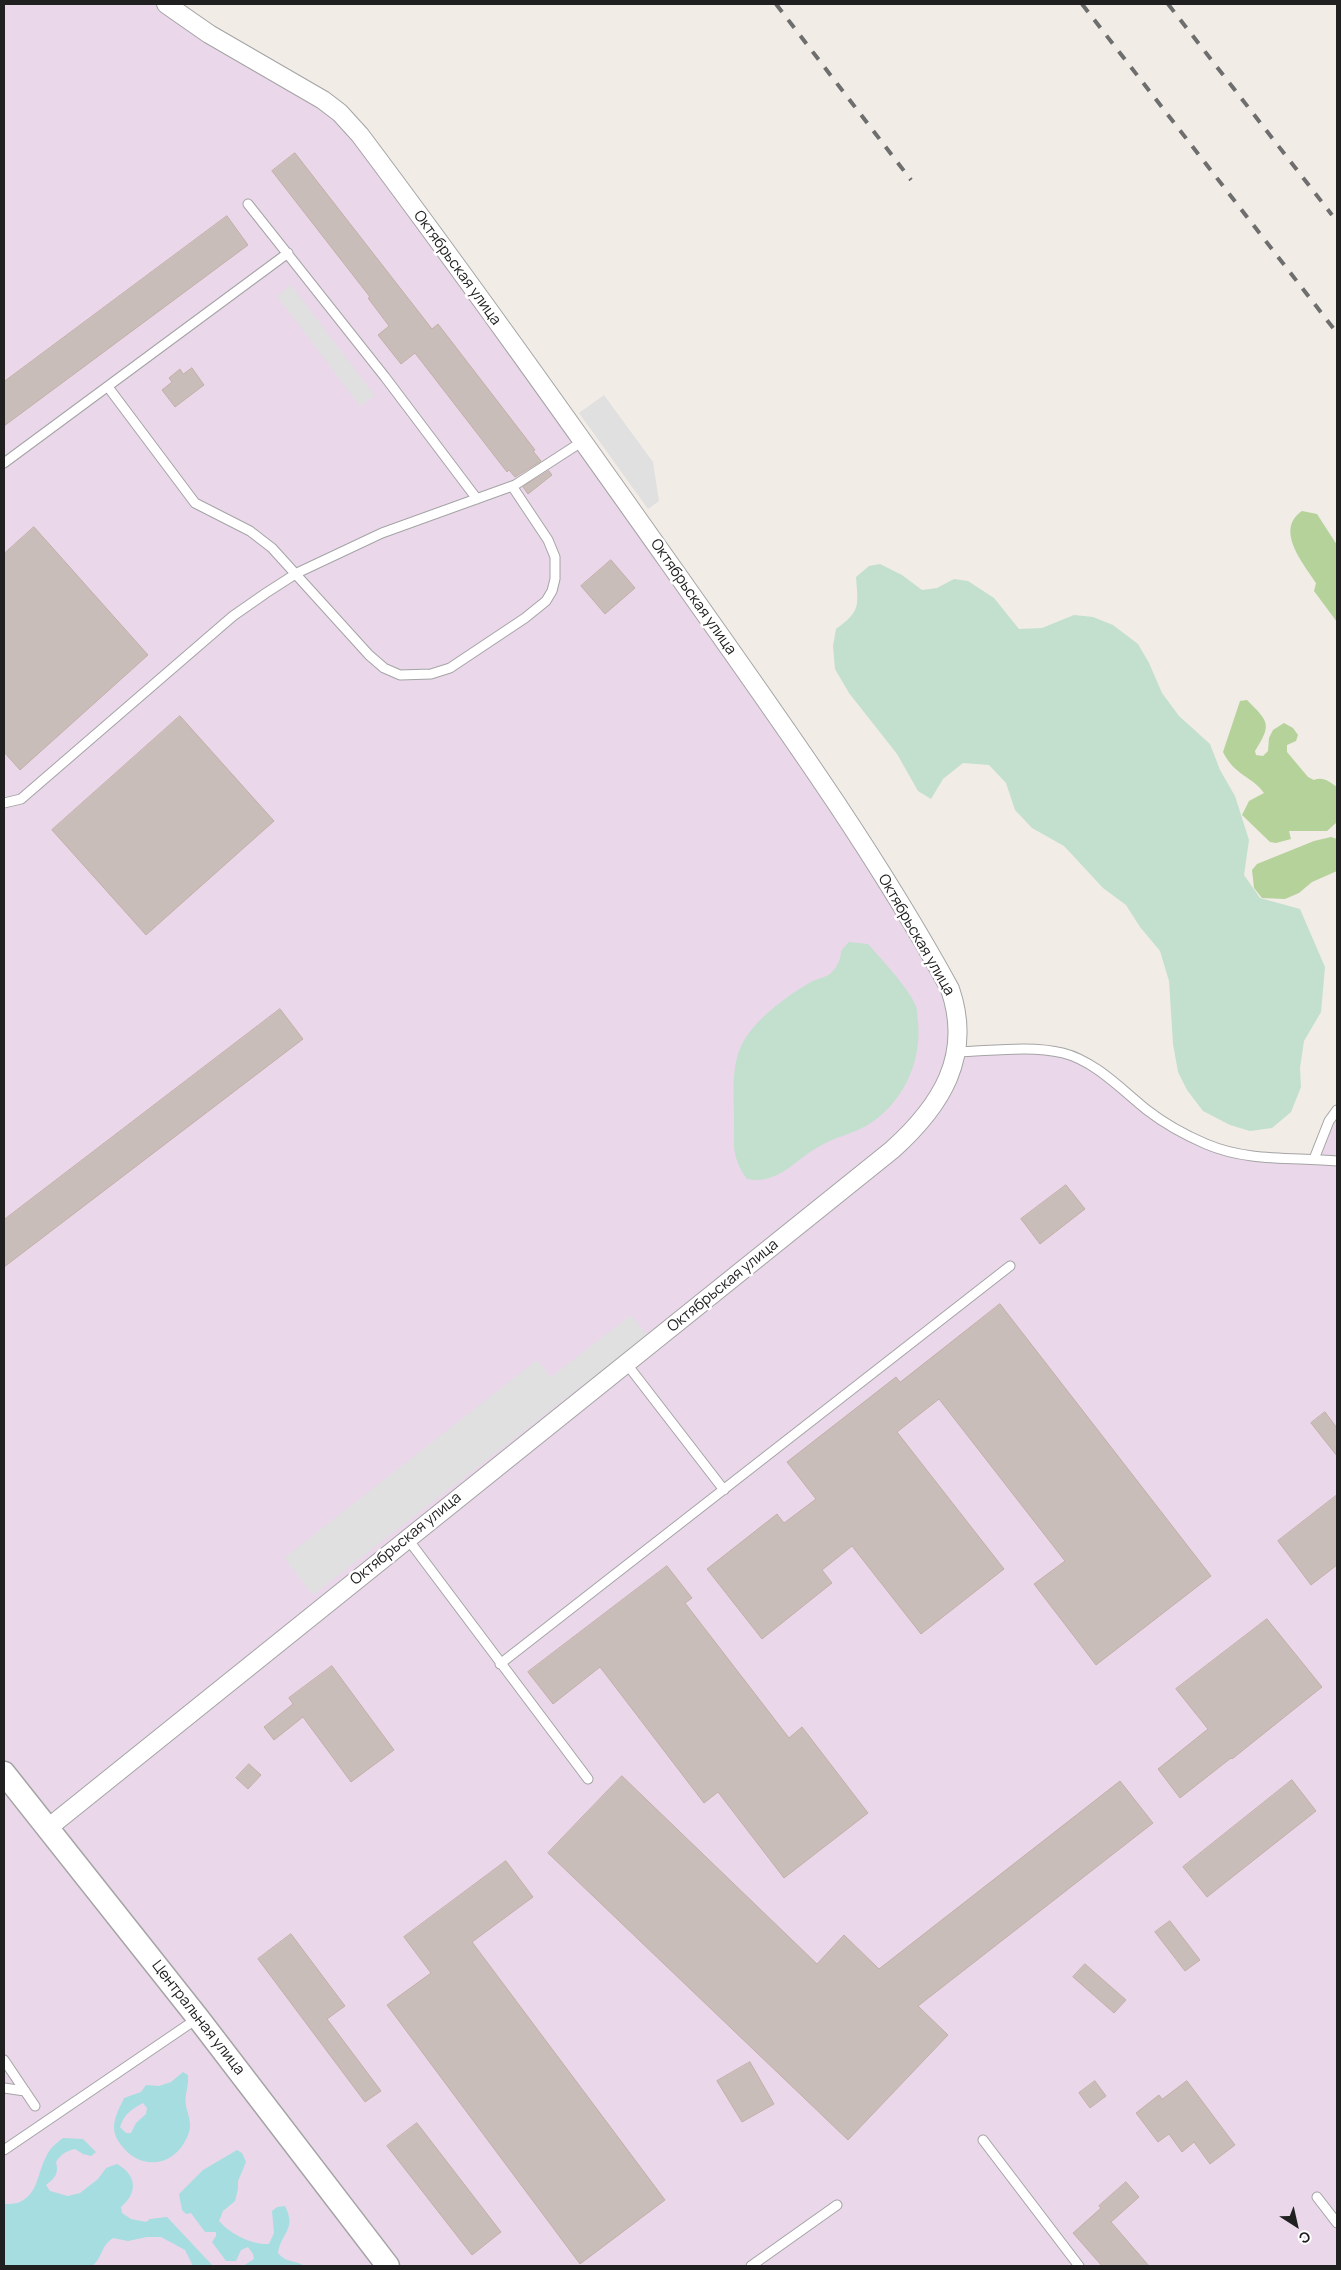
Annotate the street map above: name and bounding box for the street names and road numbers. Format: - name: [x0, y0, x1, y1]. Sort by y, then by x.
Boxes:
- street label: Октябрьская улица: [409, 207, 505, 329]
- street label: Октябрьская улица: [646, 536, 740, 658]
- street label: Октябрьская улица: [874, 871, 958, 999]
- street label: Октябрьская улица: [664, 1236, 782, 1336]
- street label: Октябрьская улица: [347, 1489, 465, 1589]
- street label: Центральная улица: [148, 1957, 248, 2079]

